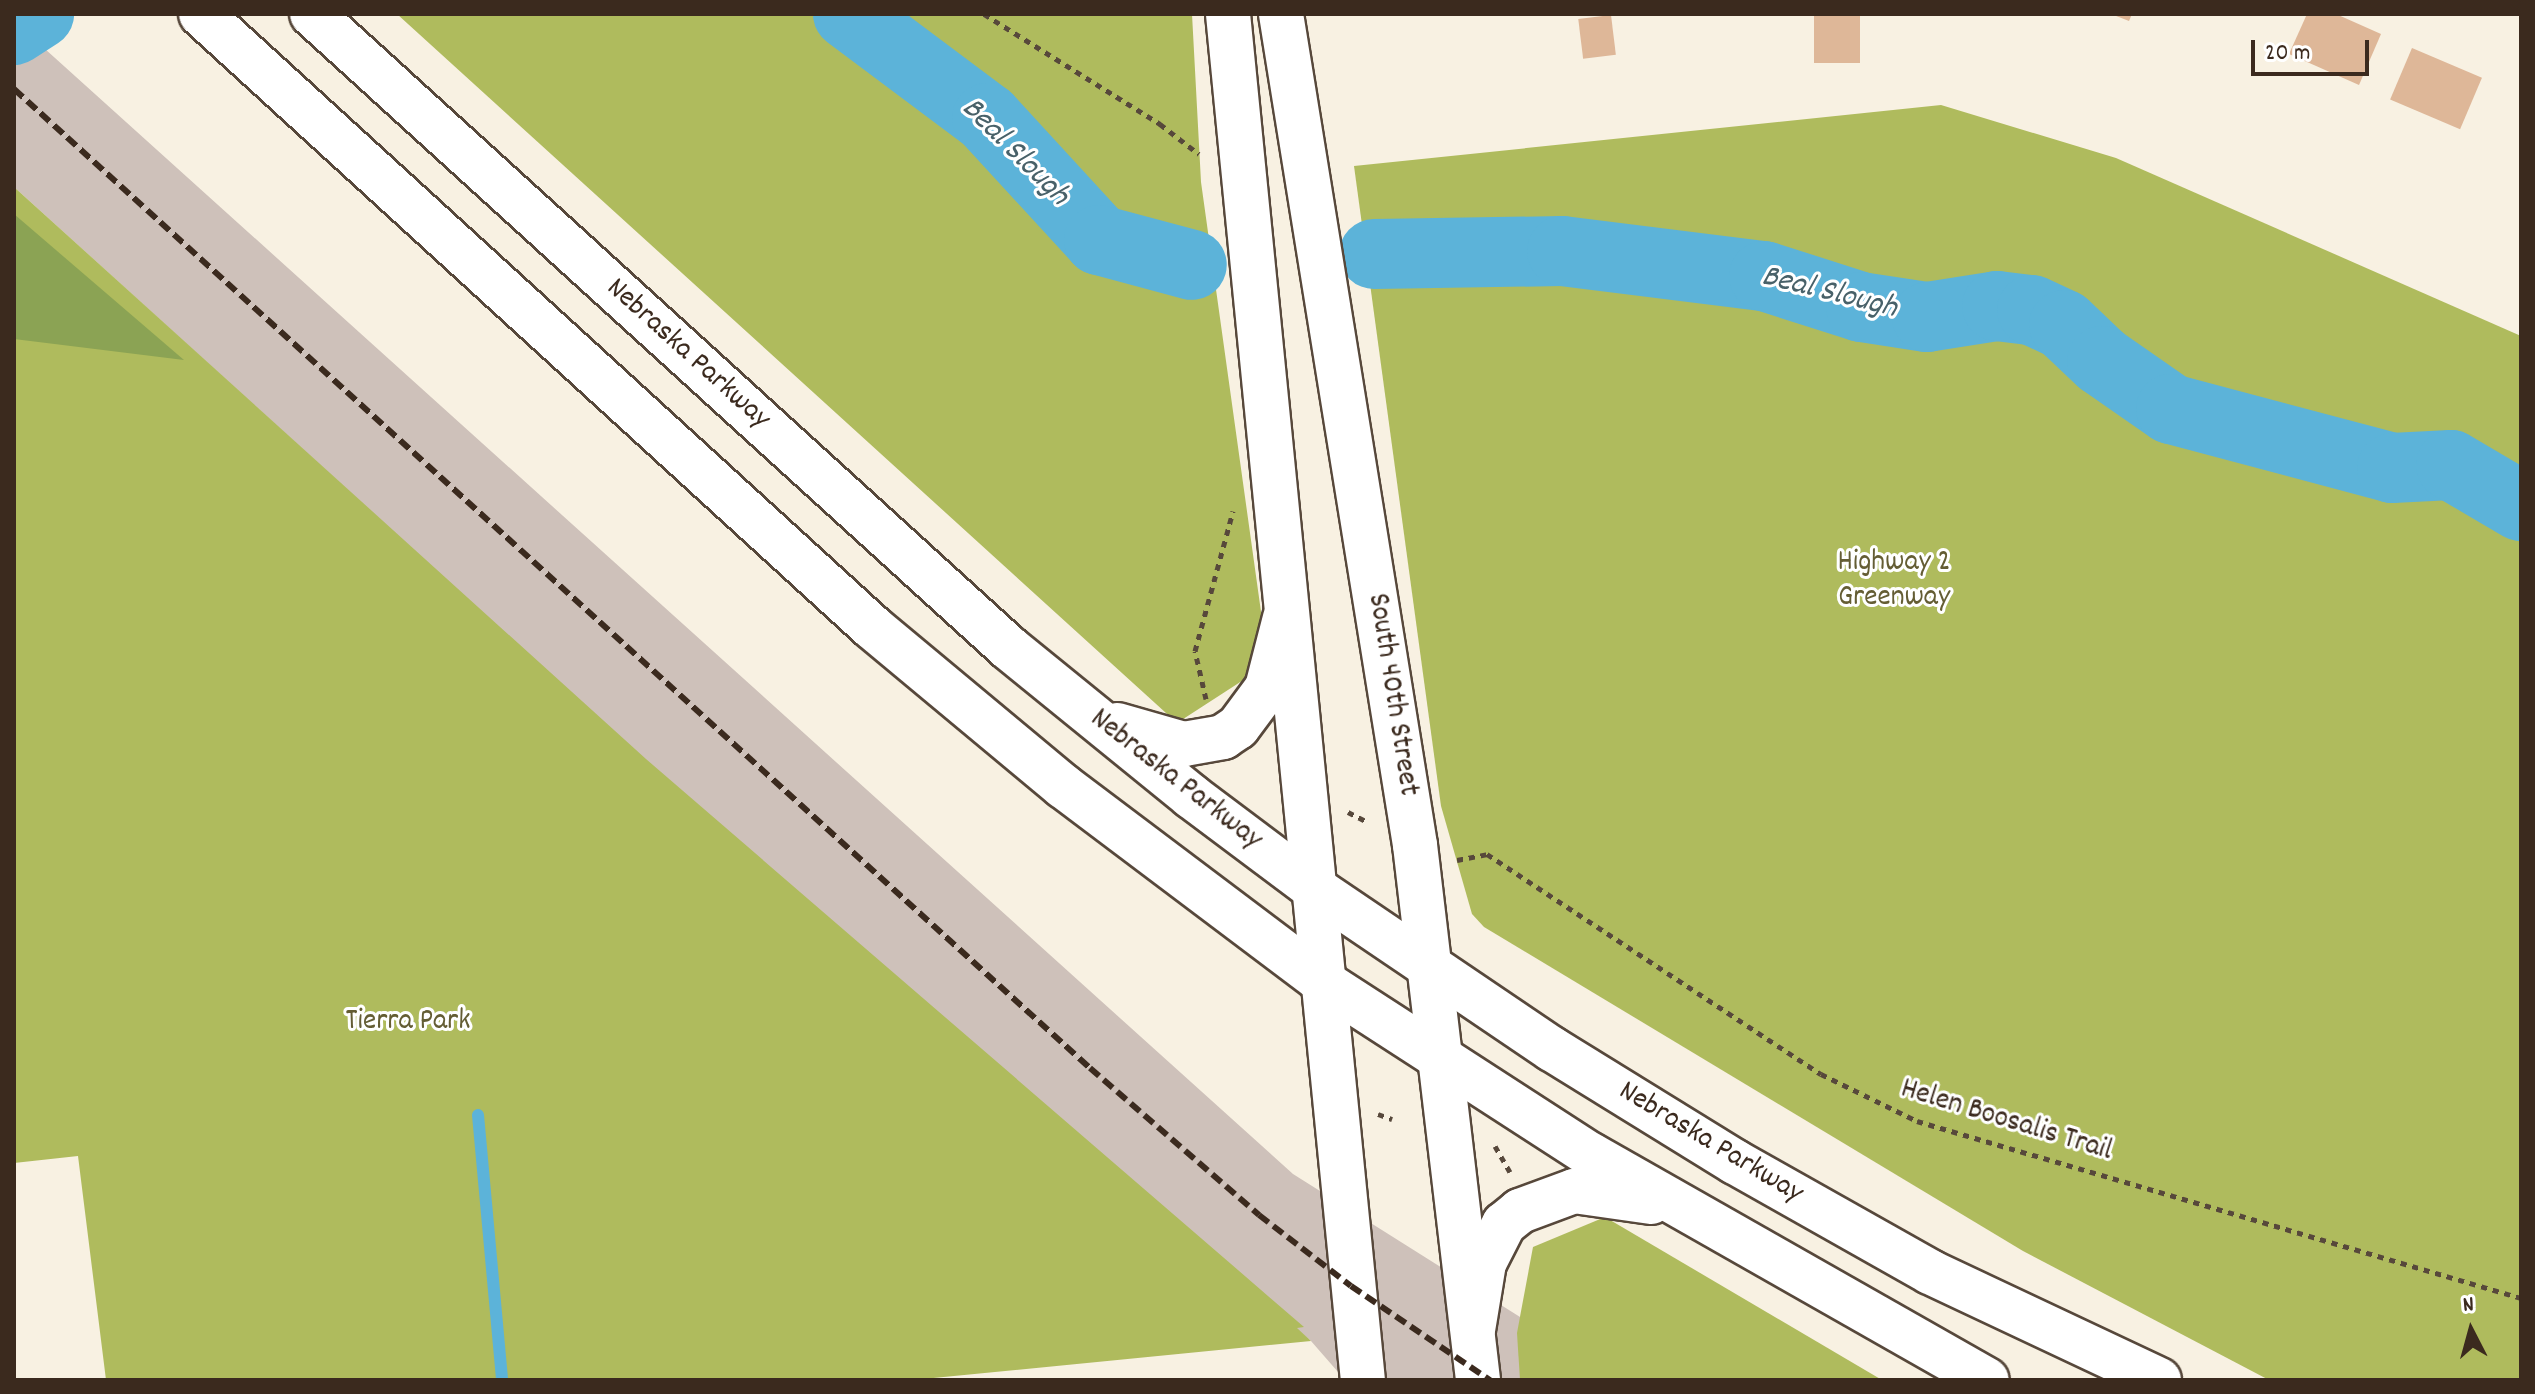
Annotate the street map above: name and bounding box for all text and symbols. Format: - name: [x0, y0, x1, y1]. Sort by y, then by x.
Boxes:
- scale bar: [2255, 24, 2373, 74]
- text: 20 m: [2265, 37, 2311, 71]
- water label: Beal Slough: [952, 91, 1076, 215]
- water label: Beal Slough: [1758, 259, 1900, 329]
- street label: Nebraska Parkway: [597, 272, 777, 438]
- park label: Highway 2 Greenway: [1837, 546, 1951, 616]
- street label: South 40th Street: [1357, 591, 1425, 799]
- street label: Nebraska Parkway: [1082, 703, 1268, 859]
- park label: Tierra Park: [345, 1005, 471, 1041]
- street label: Helen Boosalis Trail: [1896, 1073, 2116, 1171]
- street label: Nebraska Parkway: [1611, 1075, 1809, 1213]
- north arrow: [2431, 1290, 2511, 1370]
- text: N: [2461, 1290, 2475, 1322]

